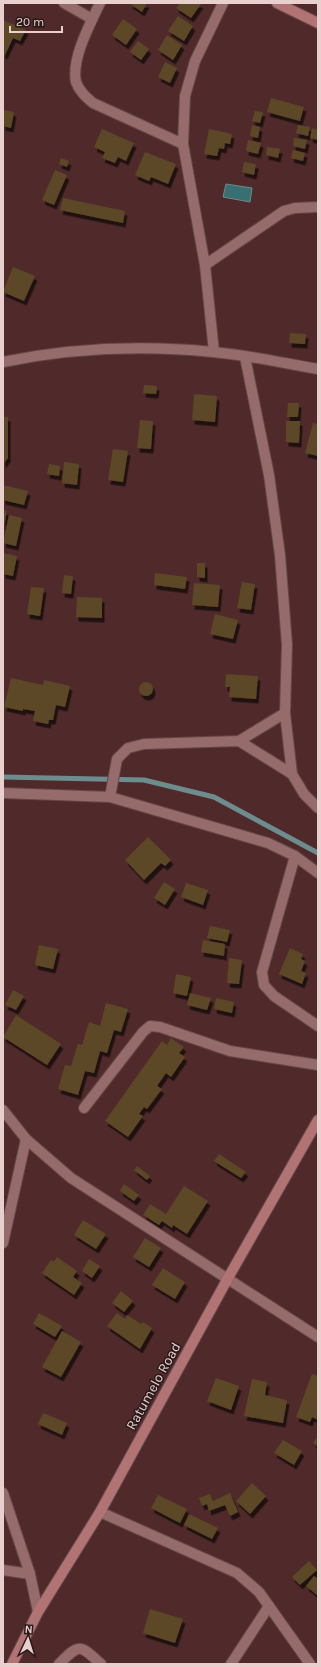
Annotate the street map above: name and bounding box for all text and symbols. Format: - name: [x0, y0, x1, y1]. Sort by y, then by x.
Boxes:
- scale bar: [10, 8, 62, 34]
- text: 20 m: [16, 15, 44, 29]
- street label: Ratumelo Road: [122, 1340, 184, 1433]
- north arrow: [8, 1619, 48, 1659]
- text: N: [24, 1623, 33, 1636]

